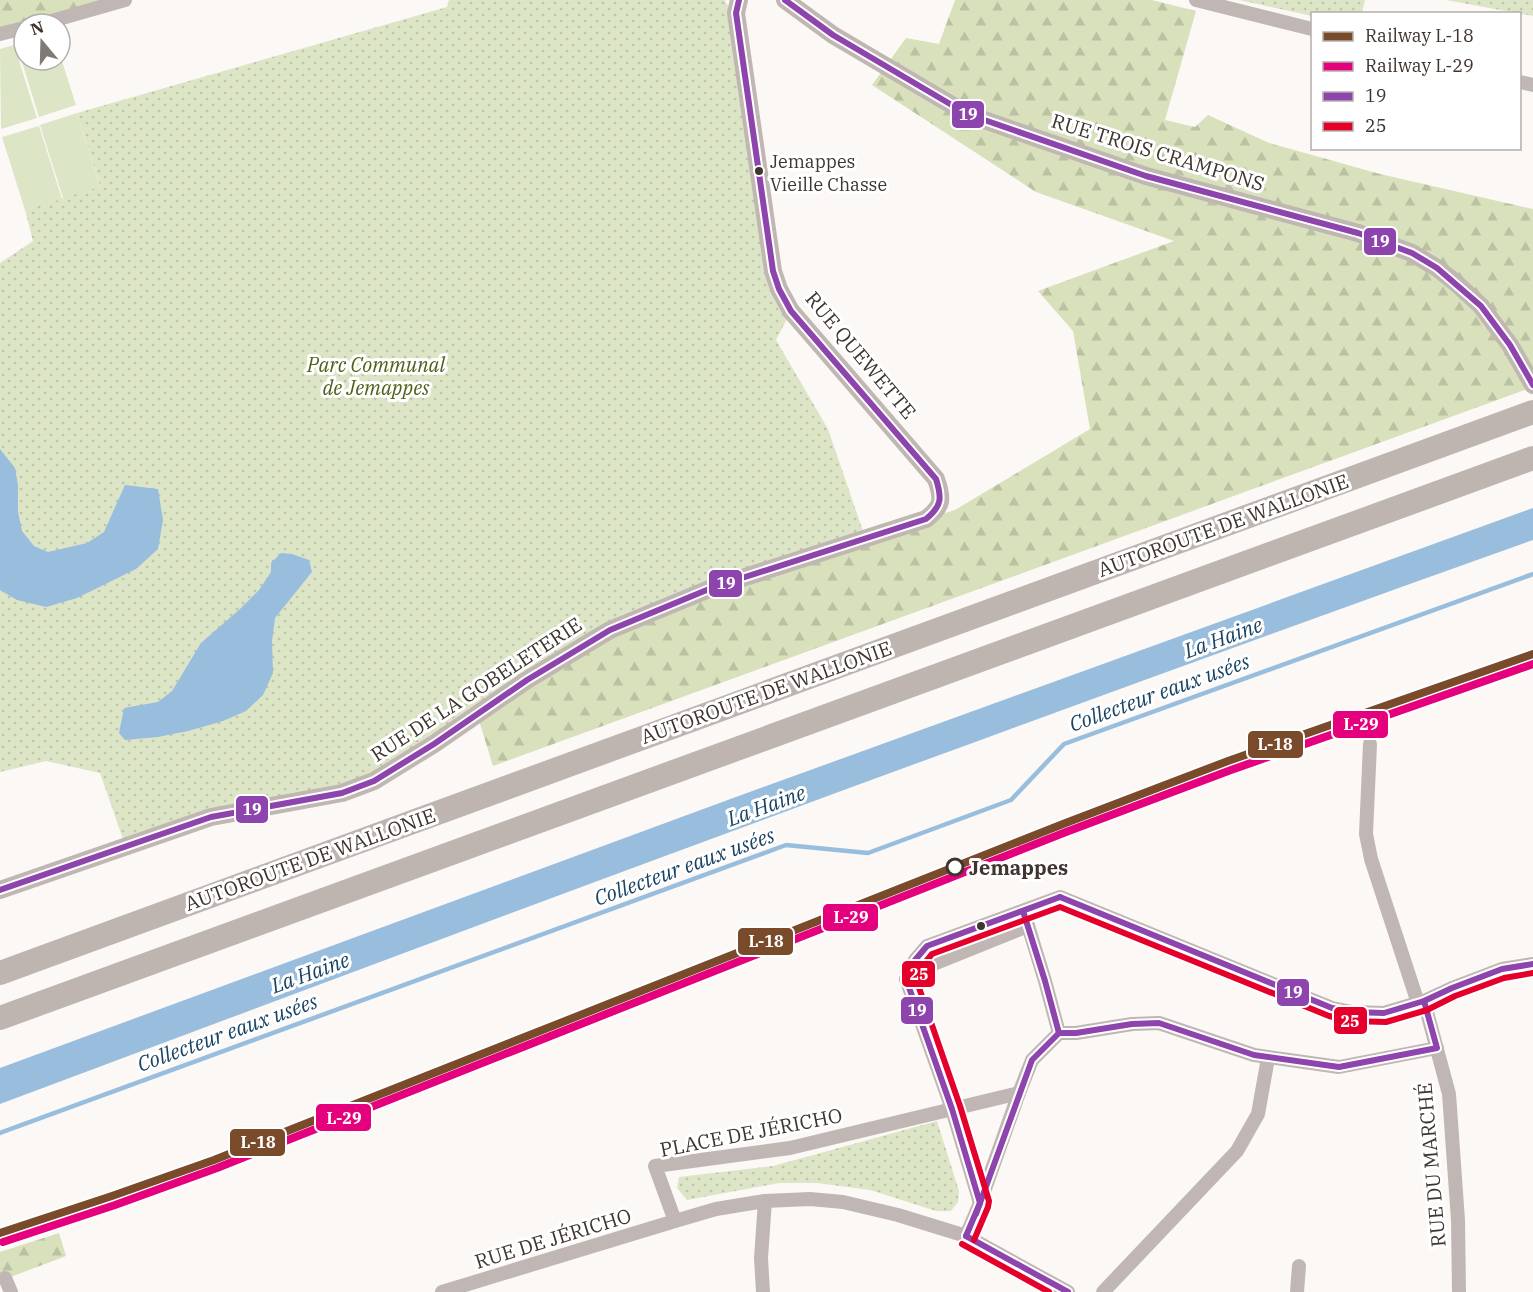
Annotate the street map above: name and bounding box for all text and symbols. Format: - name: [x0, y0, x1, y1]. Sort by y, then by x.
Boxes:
- north arrow: [12, 12, 72, 72]
- legend: [1311, 12, 1521, 150]
- text: N: [28, 16, 46, 39]
- text: Railway L-18: [1365, 24, 1474, 47]
- text: Railway L-29: [1365, 54, 1474, 77]
- text: 19: [1365, 84, 1387, 107]
- line badge: 19: [951, 100, 985, 129]
- text: 19: [958, 104, 978, 124]
- street label: RUE TROIS CRAMPONS: [1048, 107, 1268, 197]
- text: 25: [1365, 114, 1387, 137]
- place label: Jemappes Vieille Chasse: [770, 150, 887, 196]
- marker: Jemappes Vieille Chasse: [753, 165, 765, 177]
- line badge: 19: [1363, 227, 1397, 256]
- text: 19: [1370, 231, 1390, 251]
- street label: RUE QUEWETTE: [800, 286, 922, 424]
- park label: Parc Communal de Jemappes: [306, 351, 445, 401]
- street label: AUTOROUTE DE WALLONIE: [1094, 467, 1352, 583]
- line badge: 19: [708, 569, 743, 598]
- text: 19: [716, 573, 736, 593]
- water label: La Haine: [1179, 610, 1267, 664]
- street label: RUE DE LA GOBELETERIE: [365, 611, 587, 767]
- street label: AUTOROUTE DE WALLONIE: [637, 634, 895, 750]
- water label: Collecteur eaux usées: [1065, 646, 1253, 738]
- line badge: L-29: [1332, 710, 1389, 739]
- text: L-29: [1343, 714, 1379, 734]
- line badge: L-18: [1247, 730, 1304, 759]
- text: L-18: [1257, 734, 1293, 754]
- water label: La Haine: [722, 778, 810, 832]
- line badge: 19: [235, 795, 269, 824]
- text: 19: [242, 799, 262, 819]
- street label: AUTOROUTE DE WALLONIE: [181, 801, 439, 917]
- water label: Collecteur eaux usées: [590, 820, 778, 912]
- place label: Jemappes: [969, 854, 1068, 881]
- marker: Jemappes: [946, 858, 964, 876]
- line badge: L-29: [822, 903, 879, 932]
- text: L-29: [833, 907, 869, 927]
- unlabelled marker: [975, 920, 987, 932]
- line badge: L-18: [737, 927, 794, 956]
- text: L-18: [748, 931, 784, 951]
- water label: La Haine: [266, 945, 354, 999]
- line badge: 25: [901, 960, 936, 988]
- text: 25: [909, 964, 929, 984]
- line badge: 19: [1276, 978, 1310, 1007]
- text: 19: [1283, 982, 1303, 1002]
- water label: Collecteur eaux usées: [133, 986, 321, 1078]
- line badge: 19: [900, 996, 934, 1025]
- text: 19: [907, 1000, 927, 1020]
- line badge: 25: [1333, 1006, 1368, 1035]
- text: 25: [1340, 1011, 1360, 1031]
- street label: RUE DU MARCHÉ: [1410, 1082, 1452, 1248]
- street label: PLACE DE JÉRICHO: [658, 1101, 844, 1163]
- line badge: L-29: [315, 1103, 372, 1132]
- text: L-29: [326, 1108, 362, 1128]
- line badge: L-18: [229, 1128, 286, 1157]
- text: L-18: [240, 1132, 276, 1152]
- street label: RUE DE JÉRICHO: [471, 1201, 635, 1275]

